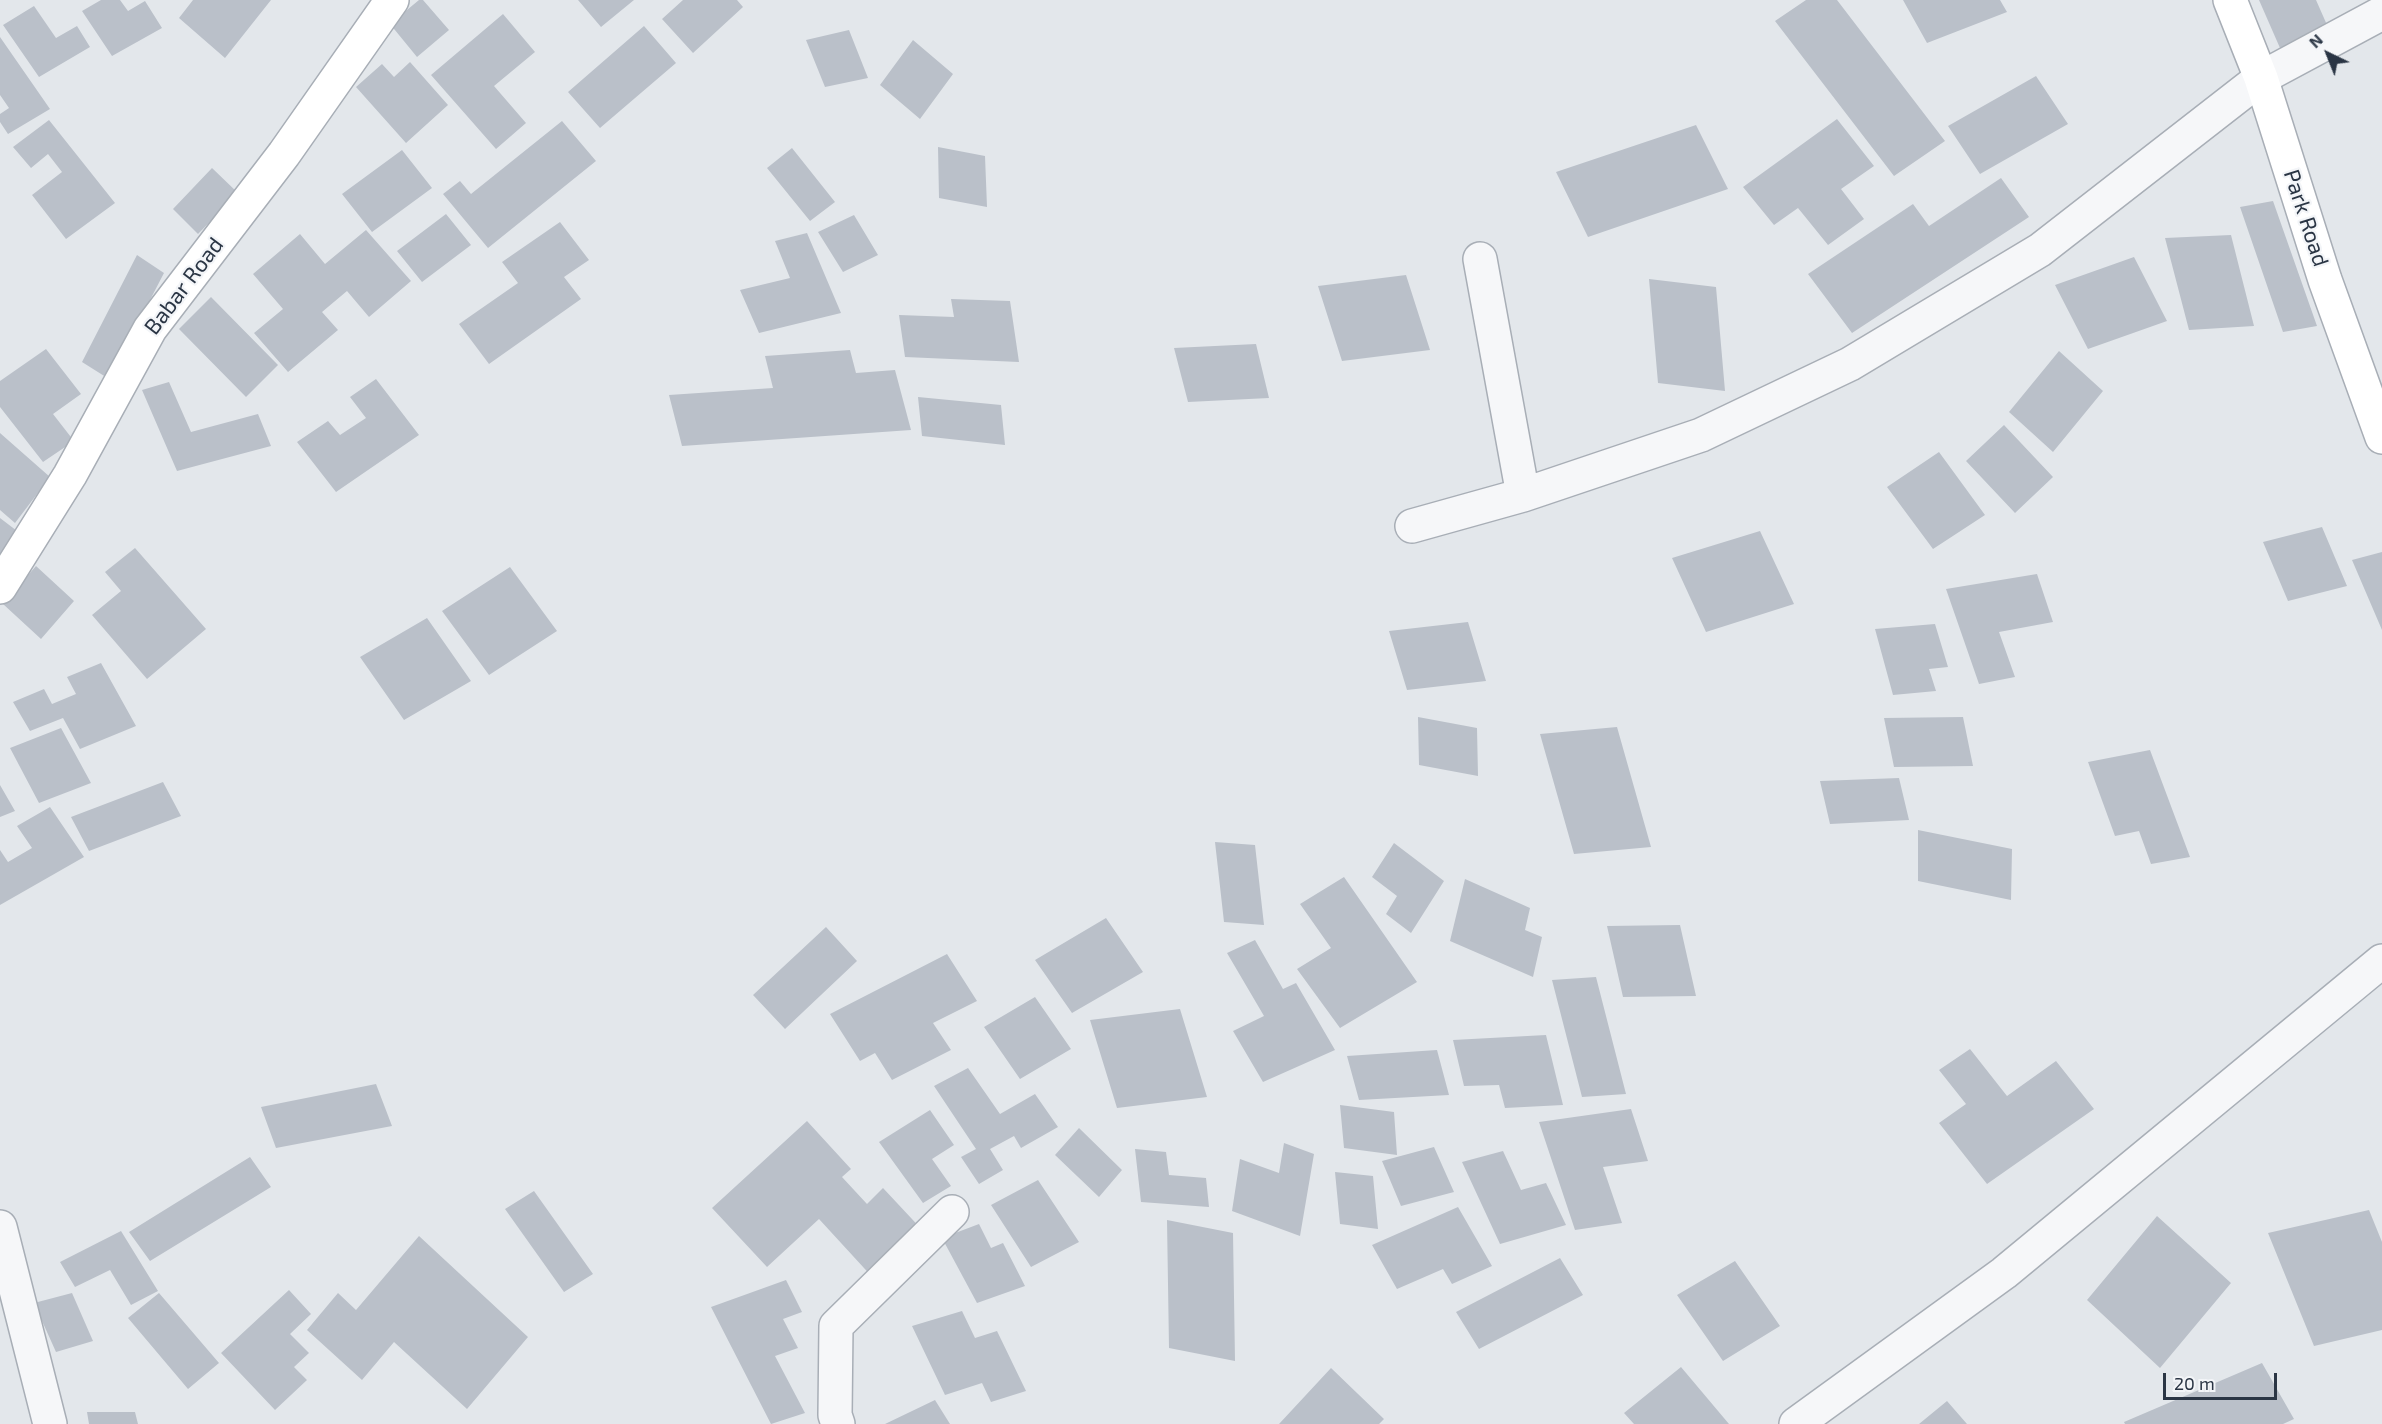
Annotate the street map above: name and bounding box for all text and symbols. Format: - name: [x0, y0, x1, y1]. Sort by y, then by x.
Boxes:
- north arrow: [2298, 24, 2358, 84]
- text: N: [2305, 30, 2326, 51]
- street label: Park Road: [2278, 166, 2334, 270]
- street label: Babar Road: [139, 232, 229, 340]
- scale bar: [2166, 1361, 2280, 1399]
- text: 20 m: [2174, 1372, 2215, 1394]

